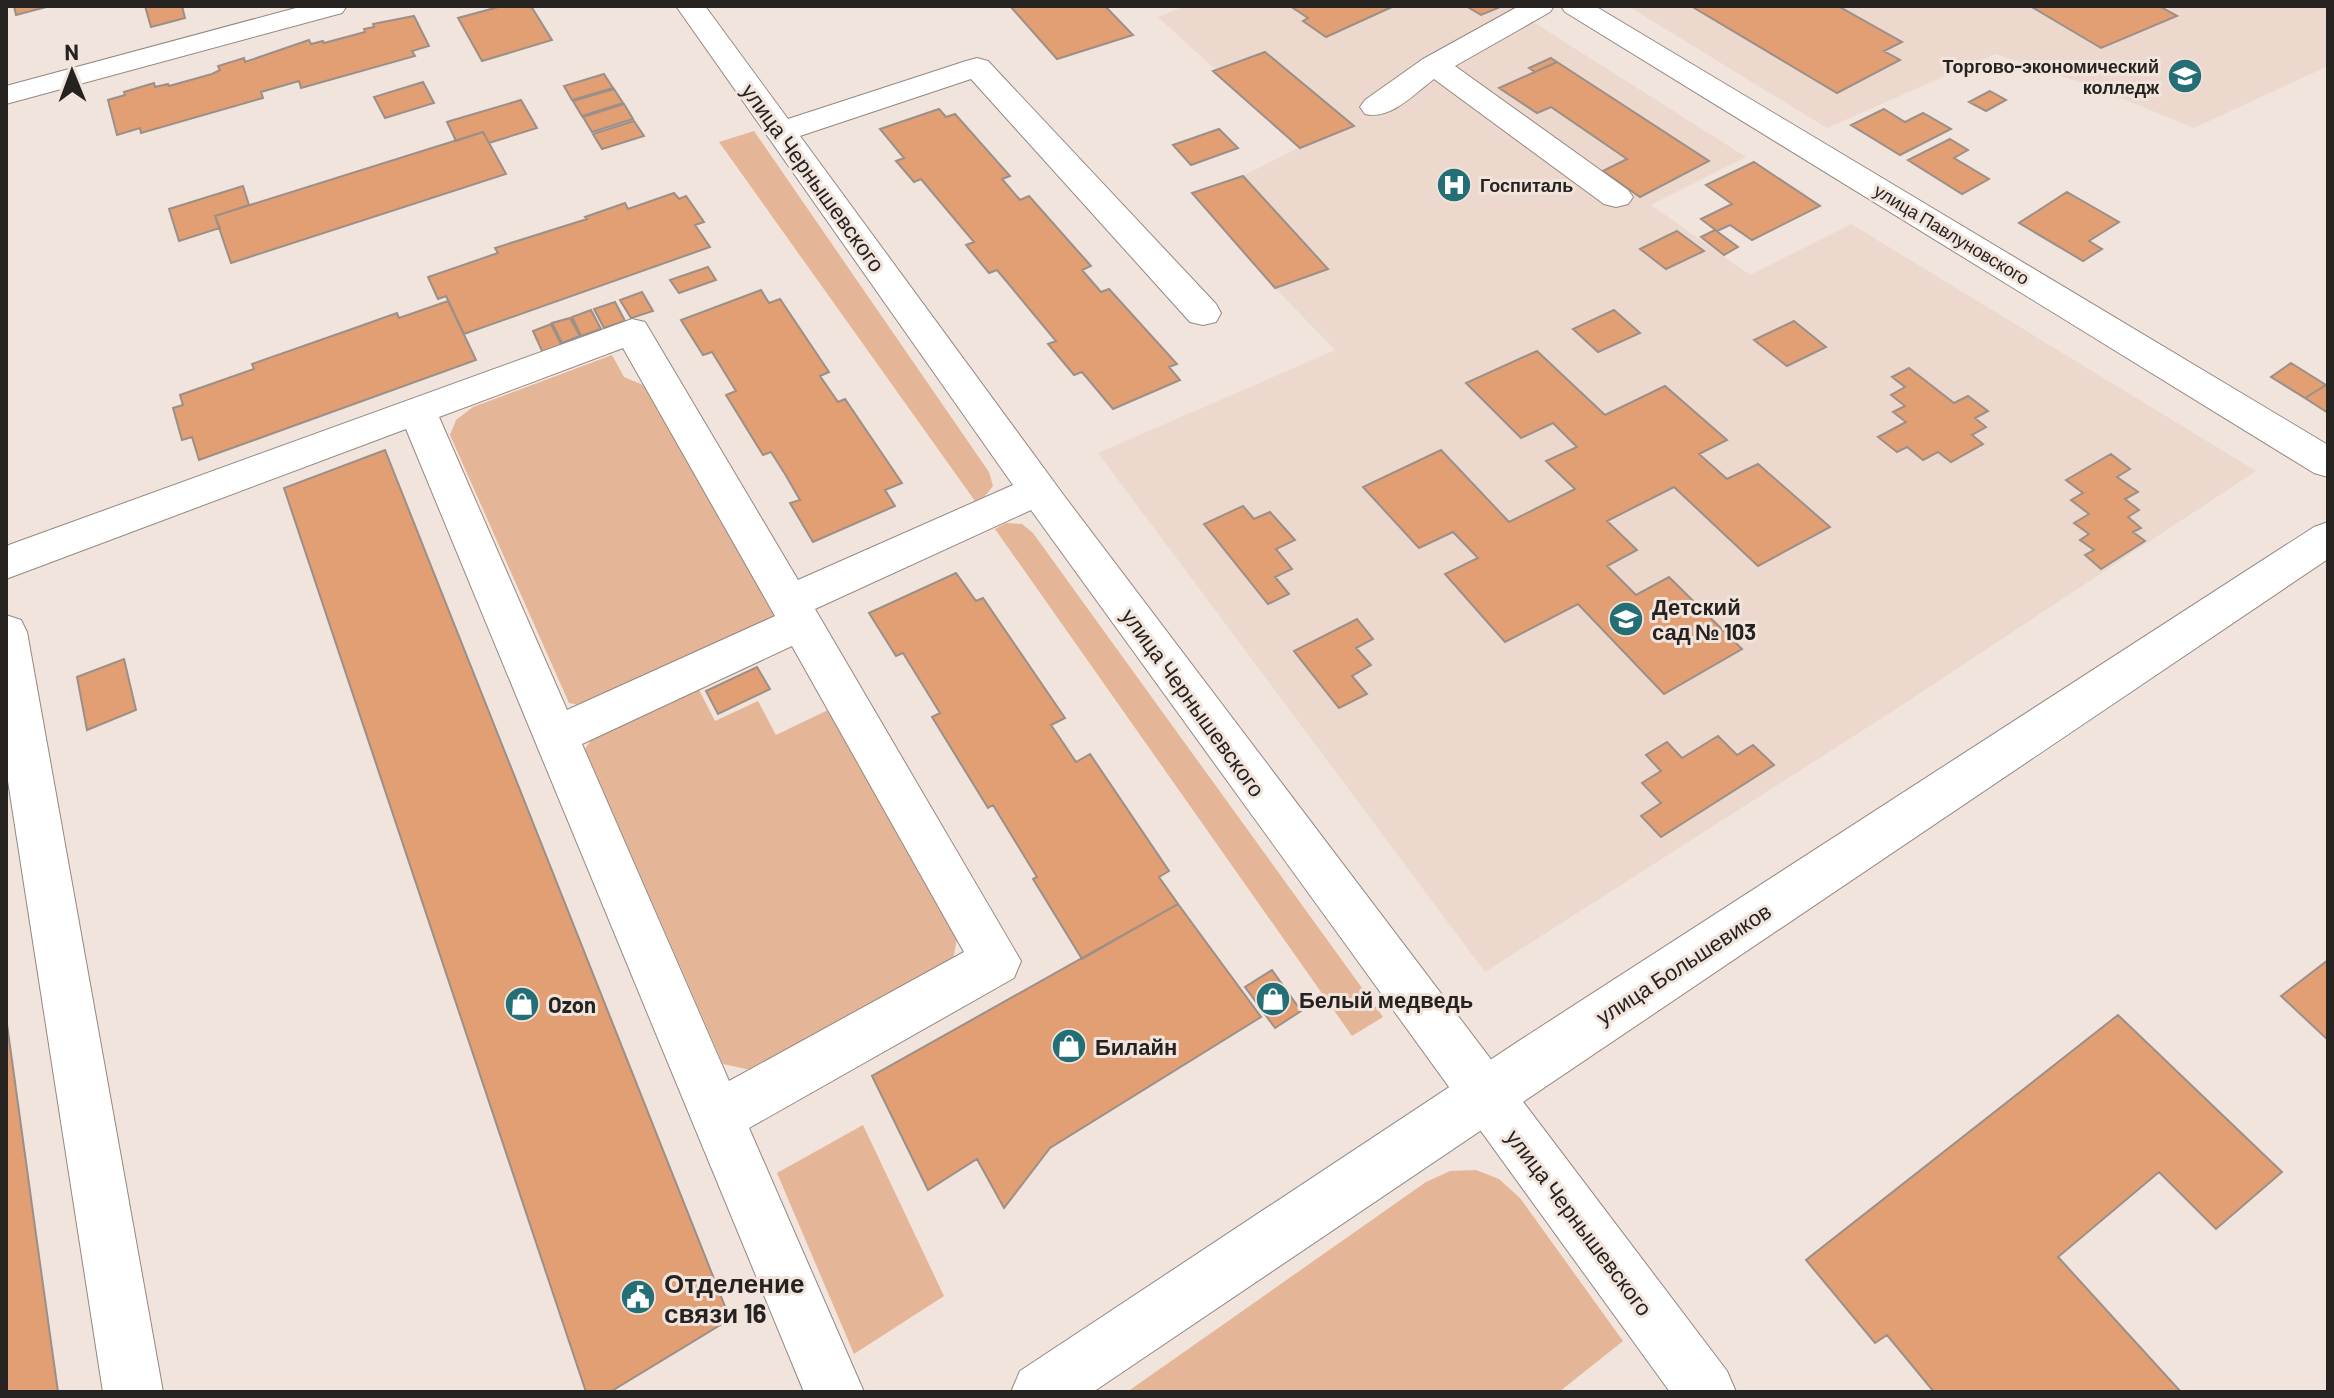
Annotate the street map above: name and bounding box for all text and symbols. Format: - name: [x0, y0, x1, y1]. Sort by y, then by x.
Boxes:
- north arrow: [32, 32, 112, 112]
- text: N: [64, 38, 79, 64]
- place label: Торгово-экономический колледж: [1943, 55, 2159, 98]
- school or university icon: Торгово-экономический колледж: [2166, 57, 2204, 95]
- street label: улица Чернышевского: [736, 78, 891, 277]
- hospital icon: Госпиталь: [1435, 166, 1473, 204]
- place label: Госпиталь: [1480, 174, 1573, 196]
- street label: улица Павлуновского: [1870, 179, 2034, 289]
- place label: Детский сад № 103: [1652, 593, 1756, 645]
- school or university icon: Детский сад № 103: [1607, 600, 1645, 638]
- street label: улица Чернышевского: [1116, 603, 1271, 802]
- street label: улица Большевиков: [1591, 897, 1776, 1030]
- shop icon: Белый медведь: [1254, 980, 1292, 1018]
- shop icon: Ozon: [503, 985, 541, 1023]
- place label: Белый медведь: [1299, 986, 1473, 1013]
- place label: Ozon: [548, 991, 596, 1017]
- shop icon: Билайн: [1050, 1027, 1088, 1065]
- place label: Билайн: [1095, 1033, 1177, 1059]
- street label: улица Чернышевского: [1501, 1124, 1658, 1321]
- place label: Отделение связи 16: [664, 1267, 804, 1328]
- public building icon: Отделение связи 16: [619, 1278, 657, 1316]

